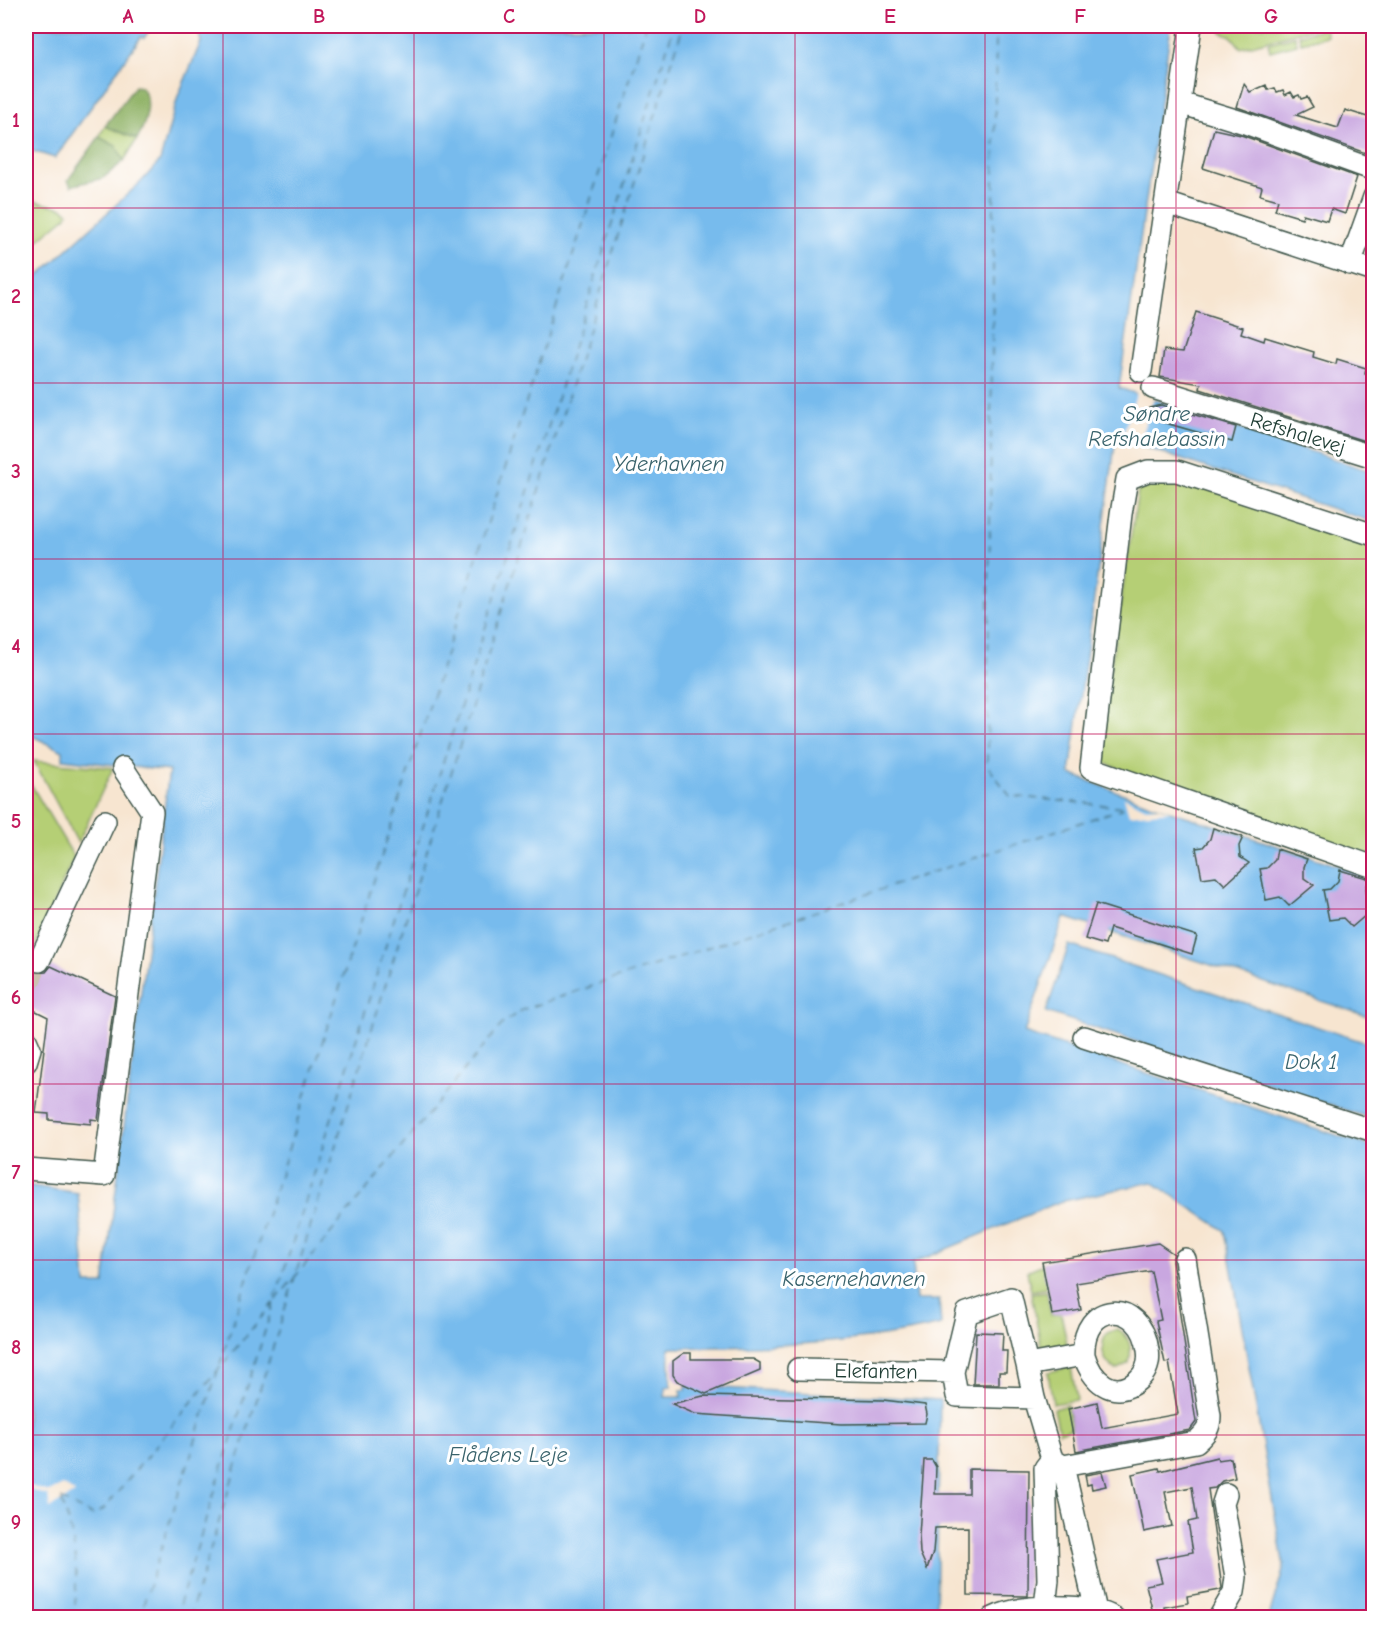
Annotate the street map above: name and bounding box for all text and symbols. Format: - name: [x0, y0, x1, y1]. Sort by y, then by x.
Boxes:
- text: A: [122, 5, 134, 28]
- text: B: [313, 5, 325, 28]
- text: C: [503, 5, 515, 28]
- text: D: [694, 5, 706, 28]
- text: E: [884, 5, 896, 28]
- text: F: [1074, 5, 1086, 28]
- text: G: [1264, 5, 1278, 28]
- text: 1: [12, 109, 20, 132]
- text: 2: [11, 285, 21, 308]
- water label: Søndre Refshalebassin: [1088, 401, 1226, 452]
- street label: Refshalevej: [1247, 407, 1349, 459]
- water label: Yderhavnen: [613, 451, 725, 477]
- text: 3: [11, 460, 21, 483]
- text: 4: [11, 635, 21, 658]
- text: 5: [11, 810, 21, 833]
- text: 6: [11, 986, 21, 1009]
- water label: Dok 1: [1285, 1049, 1337, 1075]
- text: 7: [12, 1161, 21, 1184]
- water label: Kasernehavnen: [782, 1266, 926, 1292]
- text: 8: [11, 1336, 21, 1359]
- street label: Elefanten: [834, 1358, 918, 1384]
- water label: Flådens Leje: [449, 1442, 567, 1468]
- text: 9: [11, 1511, 21, 1534]

